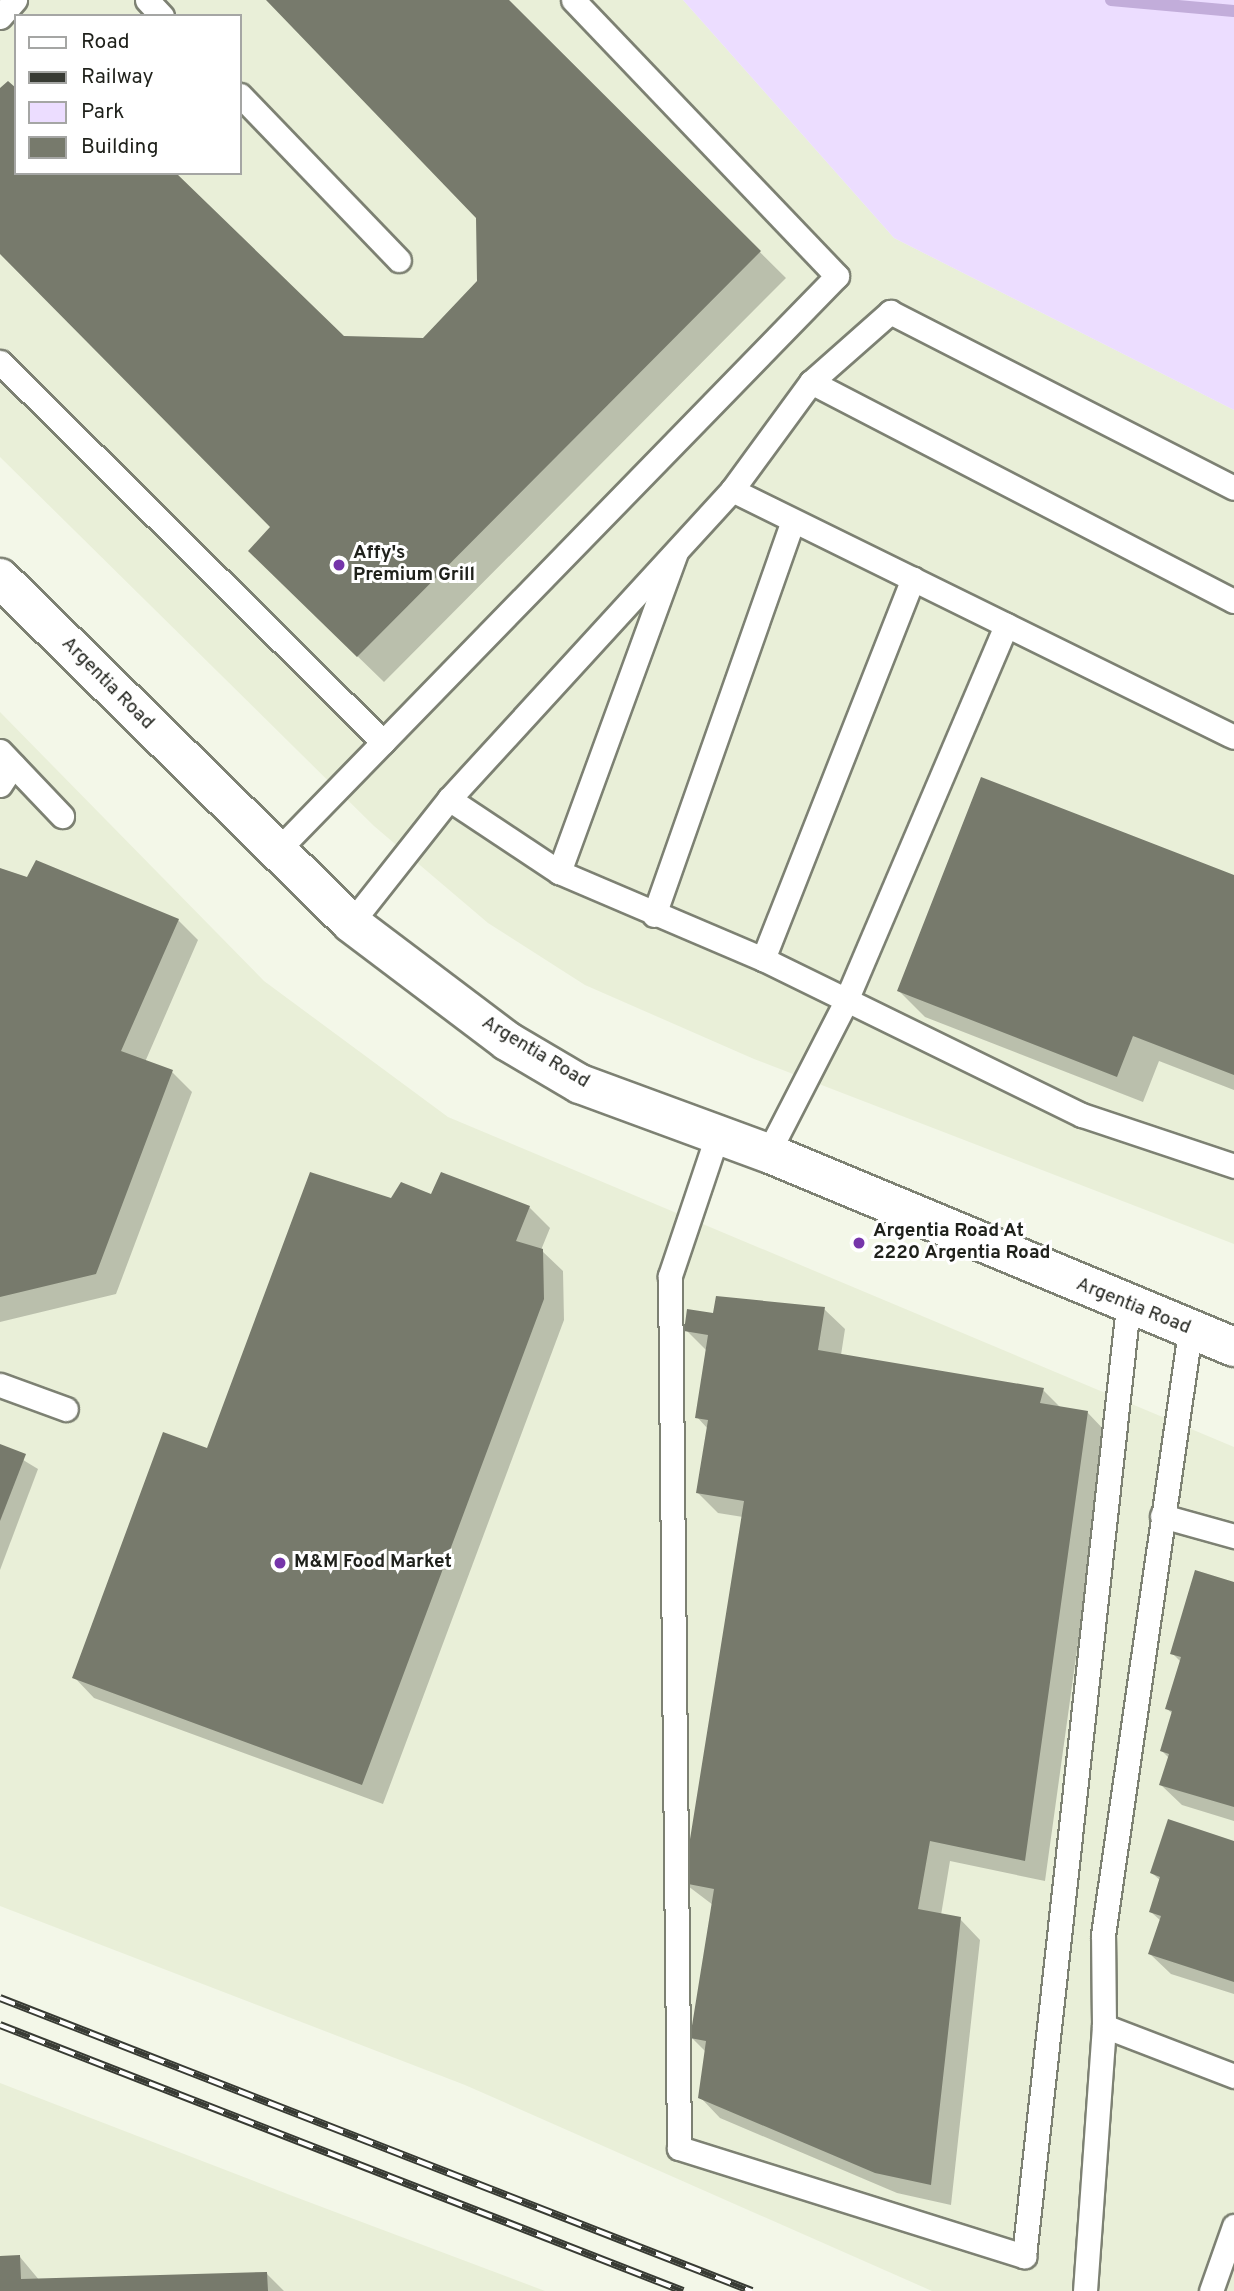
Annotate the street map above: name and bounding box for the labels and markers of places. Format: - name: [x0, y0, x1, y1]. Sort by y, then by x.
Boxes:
- place label: Affy's Premium Grill: [353, 543, 475, 587]
- marker: Affy's Premium Grill: [331, 557, 347, 573]
- place label: Argentia Road At 2220 Argentia Road: [873, 1221, 1051, 1265]
- marker: Argentia Road At 2220 Argentia Road: [851, 1235, 867, 1251]
- place label: M&M Food Market: [294, 1552, 452, 1574]
- marker: M&M Food Market: [272, 1555, 288, 1571]

